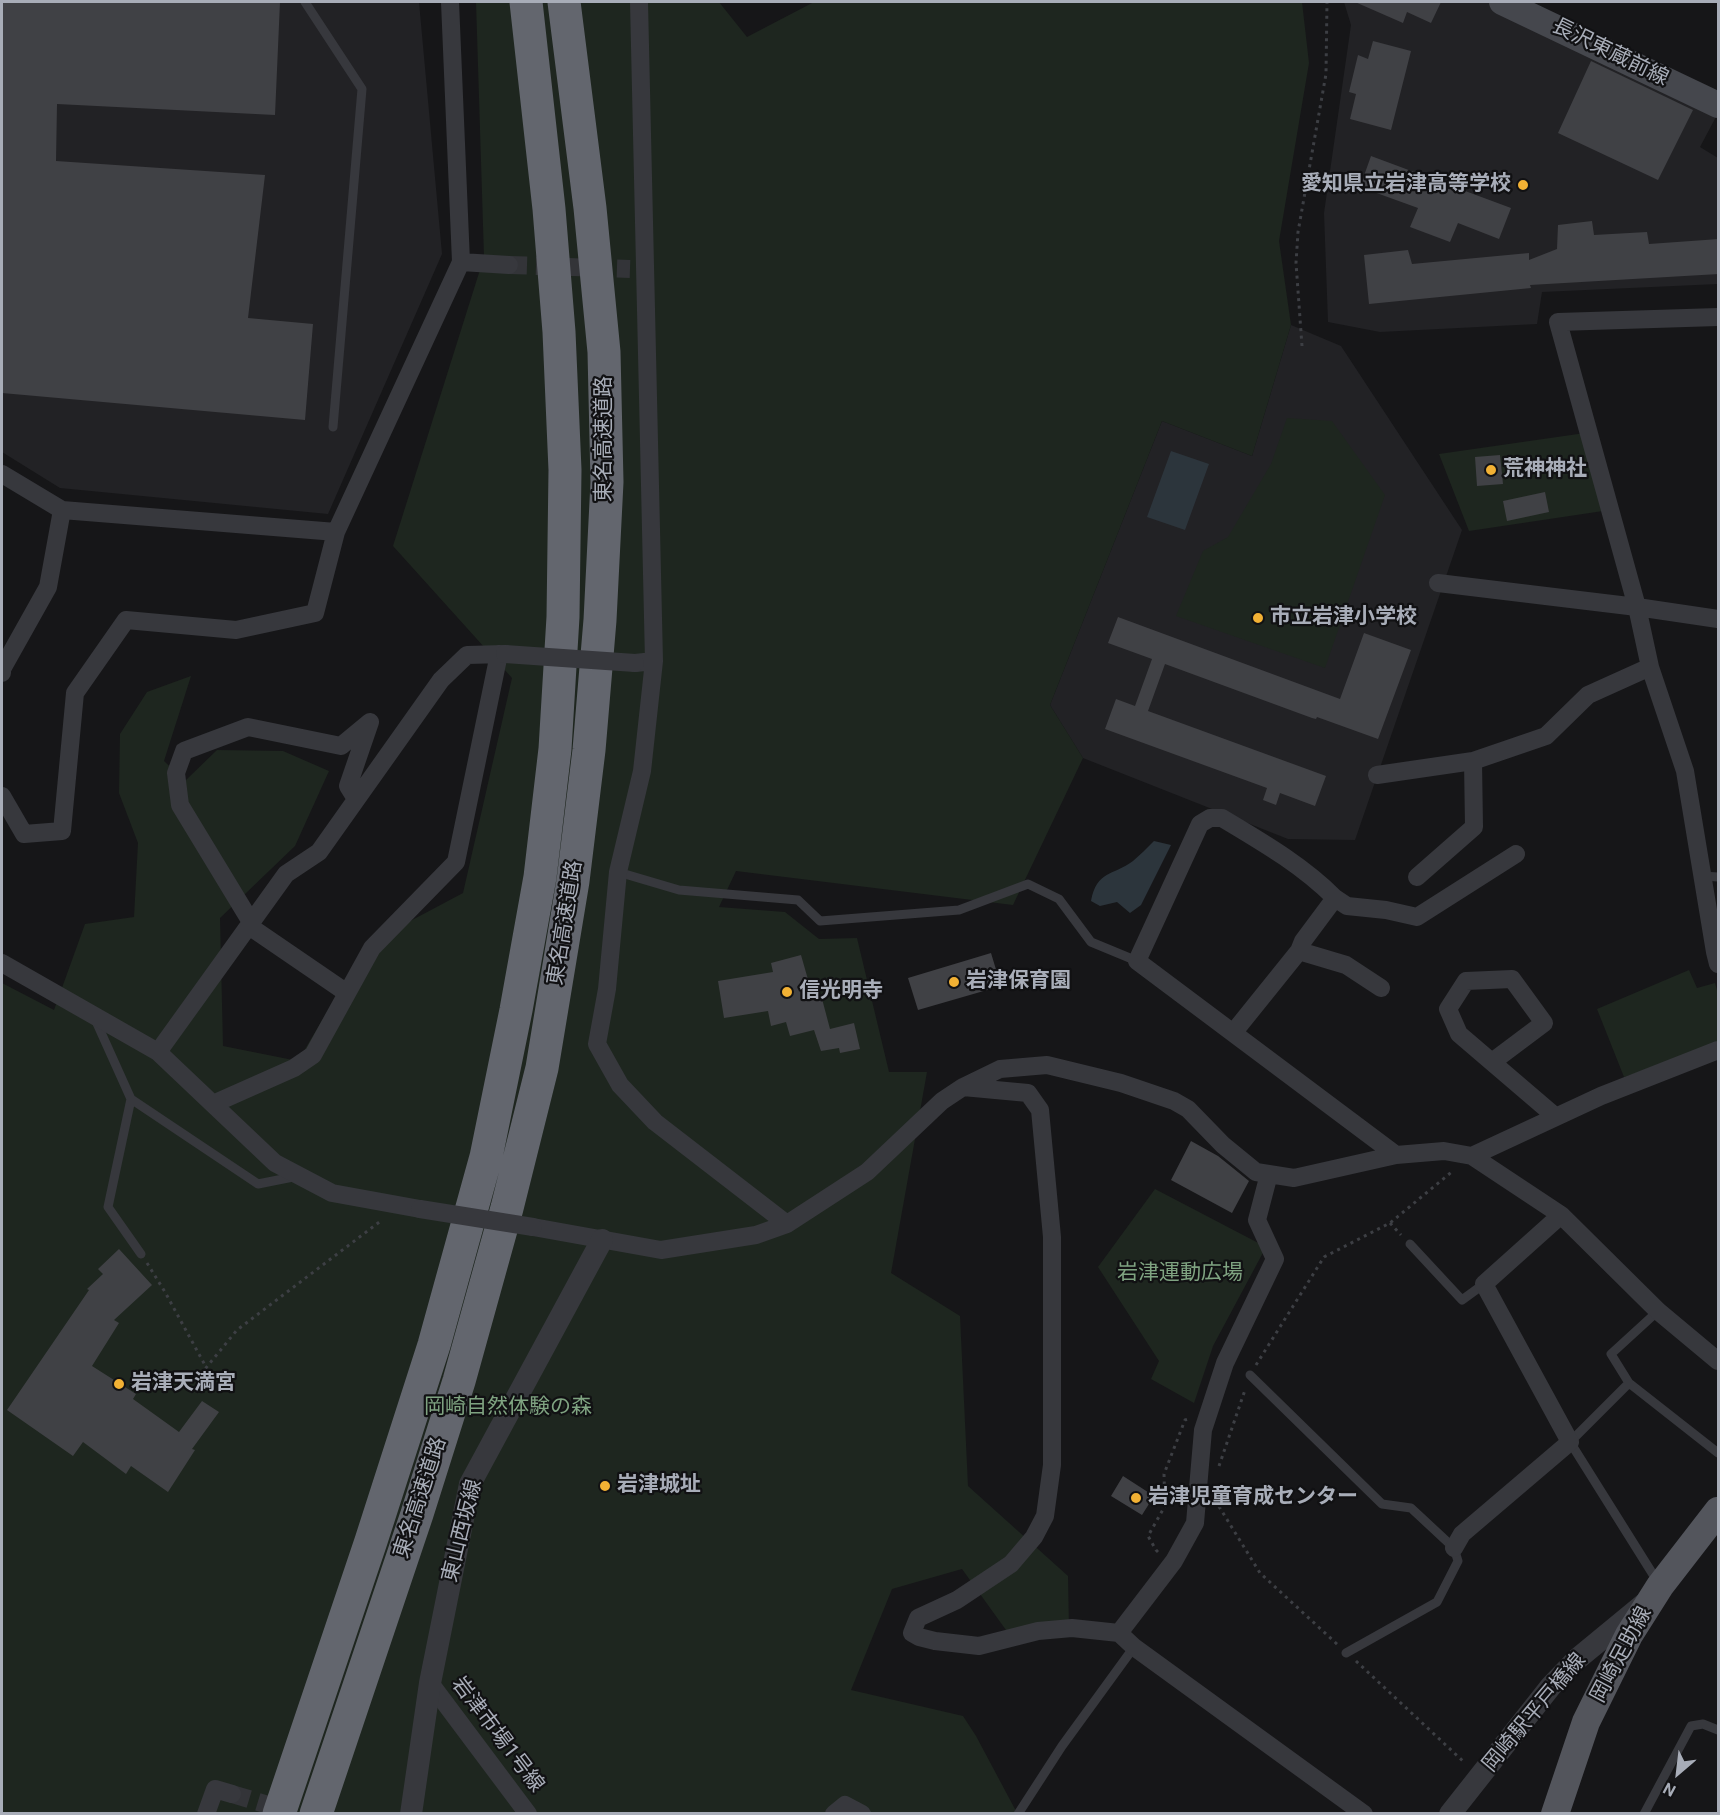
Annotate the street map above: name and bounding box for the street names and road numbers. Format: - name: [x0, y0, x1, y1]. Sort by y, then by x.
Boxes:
- street label: 長沢東蔵前線: [1548, 14, 1672, 92]
- street label: 東名高速道路: [592, 376, 618, 502]
- street label: 東名高速道路: [544, 859, 588, 987]
- street label: 東名高速道路: [390, 1434, 452, 1562]
- street label: 東山西坂線: [438, 1477, 488, 1585]
- street label: 岡崎足助線: [1586, 1603, 1658, 1707]
- street label: 岡崎駅平戸橋線: [1478, 1649, 1592, 1777]
- street label: 岩津市場1号線: [445, 1672, 549, 1798]

